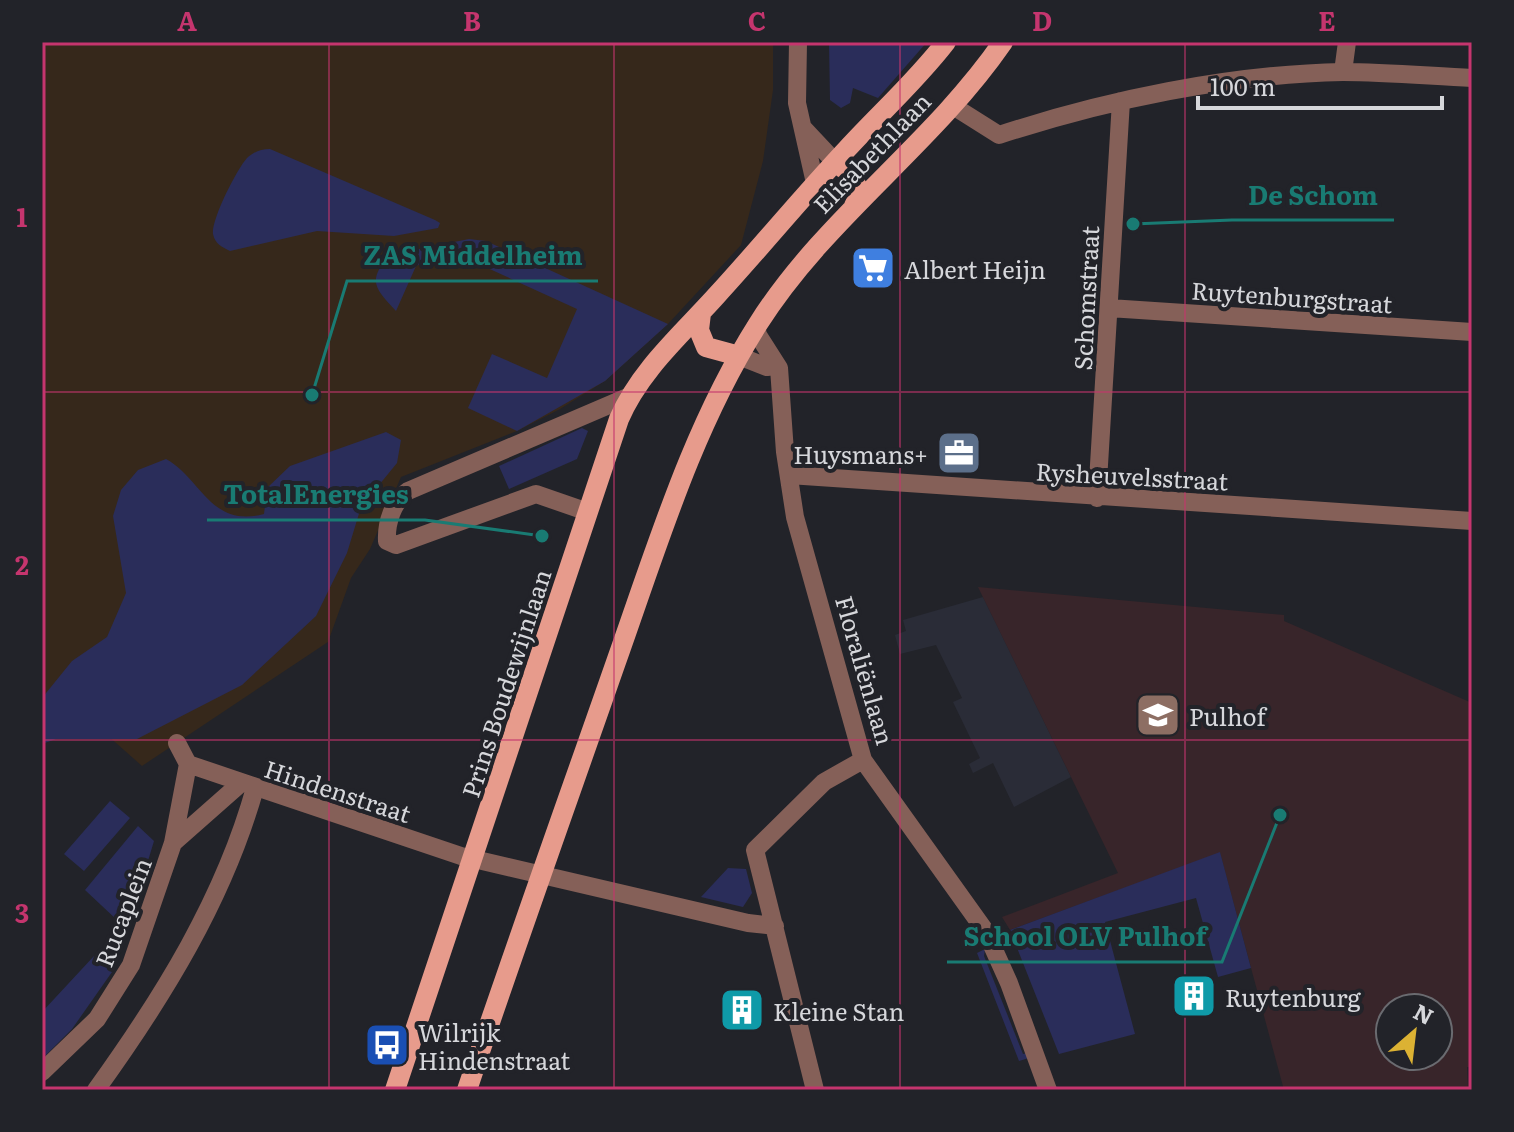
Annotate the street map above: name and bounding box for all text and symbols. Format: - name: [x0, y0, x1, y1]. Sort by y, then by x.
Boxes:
- text: A: [177, 0, 197, 39]
- text: B: [463, 0, 481, 39]
- text: C: [748, 0, 766, 39]
- text: D: [1032, 0, 1052, 39]
- text: E: [1318, 0, 1336, 39]
- scale bar: [1198, 60, 1442, 110]
- text: 100 m: [1210, 68, 1276, 103]
- street label: Elisabethlaan: [804, 84, 938, 220]
- callout: De Schom: [1232, 170, 1394, 220]
- text: De Schom: [1248, 174, 1378, 213]
- text: 1: [17, 196, 28, 235]
- street label: Schomstraat: [1064, 225, 1106, 371]
- callout: ZAS Middelheim: [347, 231, 598, 281]
- text: ZAS Middelheim: [363, 234, 583, 273]
- supermarket icon: Albert Heijn: [849, 244, 897, 292]
- place label: Albert Heijn: [904, 251, 1046, 286]
- street label: Ruytenburgstraat: [1190, 272, 1394, 321]
- office icon: Huysmans+: [935, 429, 983, 477]
- place label: Huysmans+: [793, 436, 928, 471]
- street label: Rysheuvelsstraat: [1035, 452, 1230, 498]
- callout: TotalEnergies: [207, 470, 425, 520]
- text: TotalEnergies: [223, 473, 409, 512]
- text: 2: [15, 544, 29, 583]
- street label: Prins Boudewijnlaan: [452, 564, 558, 802]
- street label: Floraliënlaan: [828, 591, 904, 749]
- school or university icon: Pulhof: [1134, 691, 1182, 739]
- place label: Pulhof: [1189, 698, 1268, 733]
- street label: Hindenstraat: [260, 750, 416, 830]
- street label: Rucaplein: [85, 852, 159, 972]
- text: 3: [15, 892, 29, 931]
- callout: School OLV Pulhof: [947, 912, 1222, 962]
- text: School OLV Pulhof: [963, 915, 1209, 954]
- building icon: Ruytenburg: [1170, 972, 1218, 1020]
- place label: Ruytenburg: [1225, 979, 1362, 1014]
- building icon: Kleine Stan: [718, 986, 766, 1034]
- north arrow: [1374, 992, 1454, 1072]
- place label: Kleine Stan: [773, 993, 905, 1028]
- text: N: [1408, 994, 1440, 1032]
- place label: Wilrijk Hindenstraat: [418, 1014, 570, 1077]
- bus stop icon: Wilrijk Hindenstraat: [363, 1021, 411, 1069]

